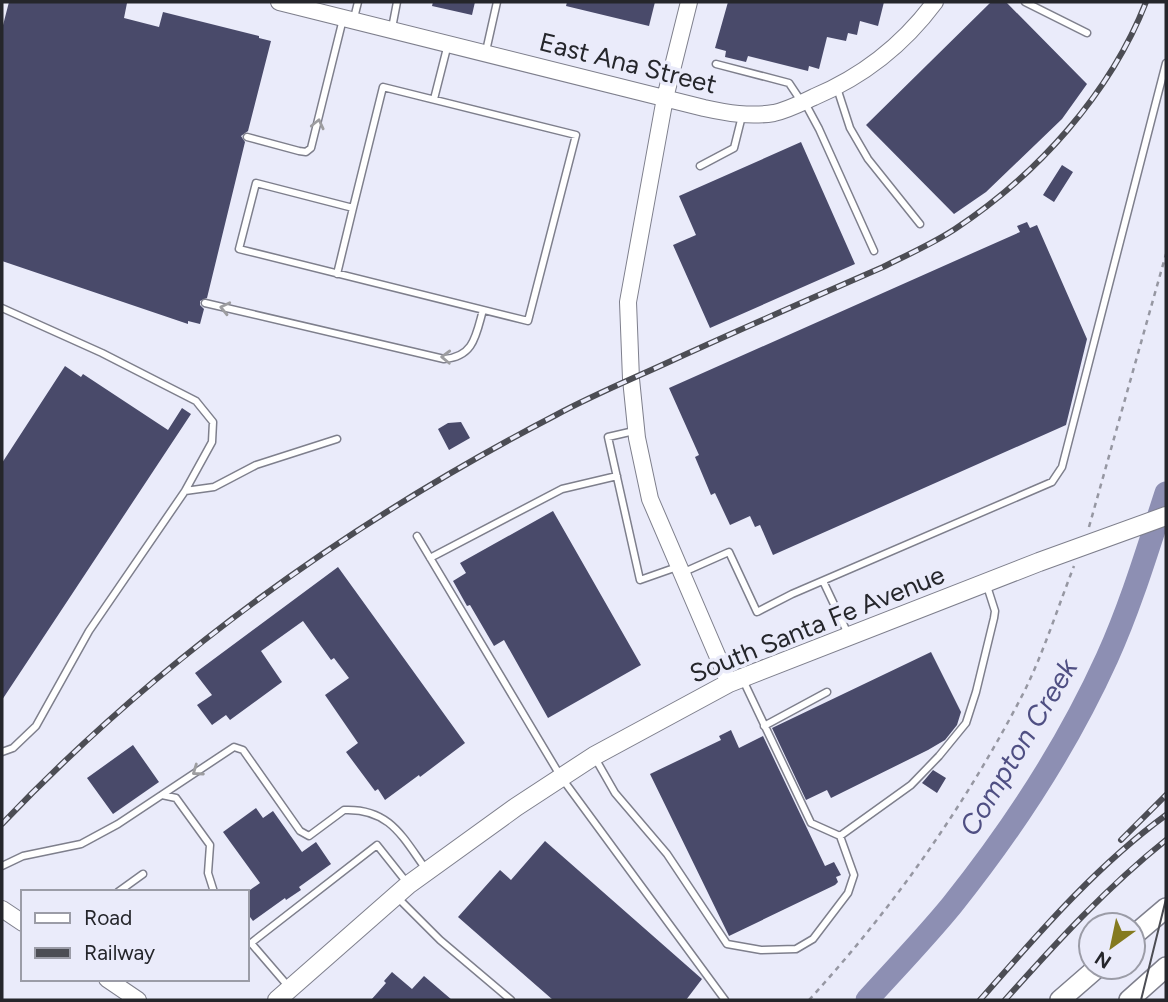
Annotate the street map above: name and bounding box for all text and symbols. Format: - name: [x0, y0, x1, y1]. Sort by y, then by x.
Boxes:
- street label: East Ana Street: [536, 26, 720, 101]
- one-way arrow: [310, 118, 325, 130]
- one-way arrow: [219, 302, 231, 316]
- one-way arrow: [440, 350, 451, 365]
- street label: South Santa Fe Avenue: [685, 558, 949, 690]
- water label: Compton Creek: [952, 651, 1085, 842]
- one-way arrow: [192, 763, 205, 775]
- legend: [21, 890, 248, 981]
- text: Road: [84, 905, 132, 930]
- north arrow: [1077, 911, 1147, 981]
- text: Railway: [84, 940, 155, 965]
- text: N: [1091, 946, 1115, 973]

